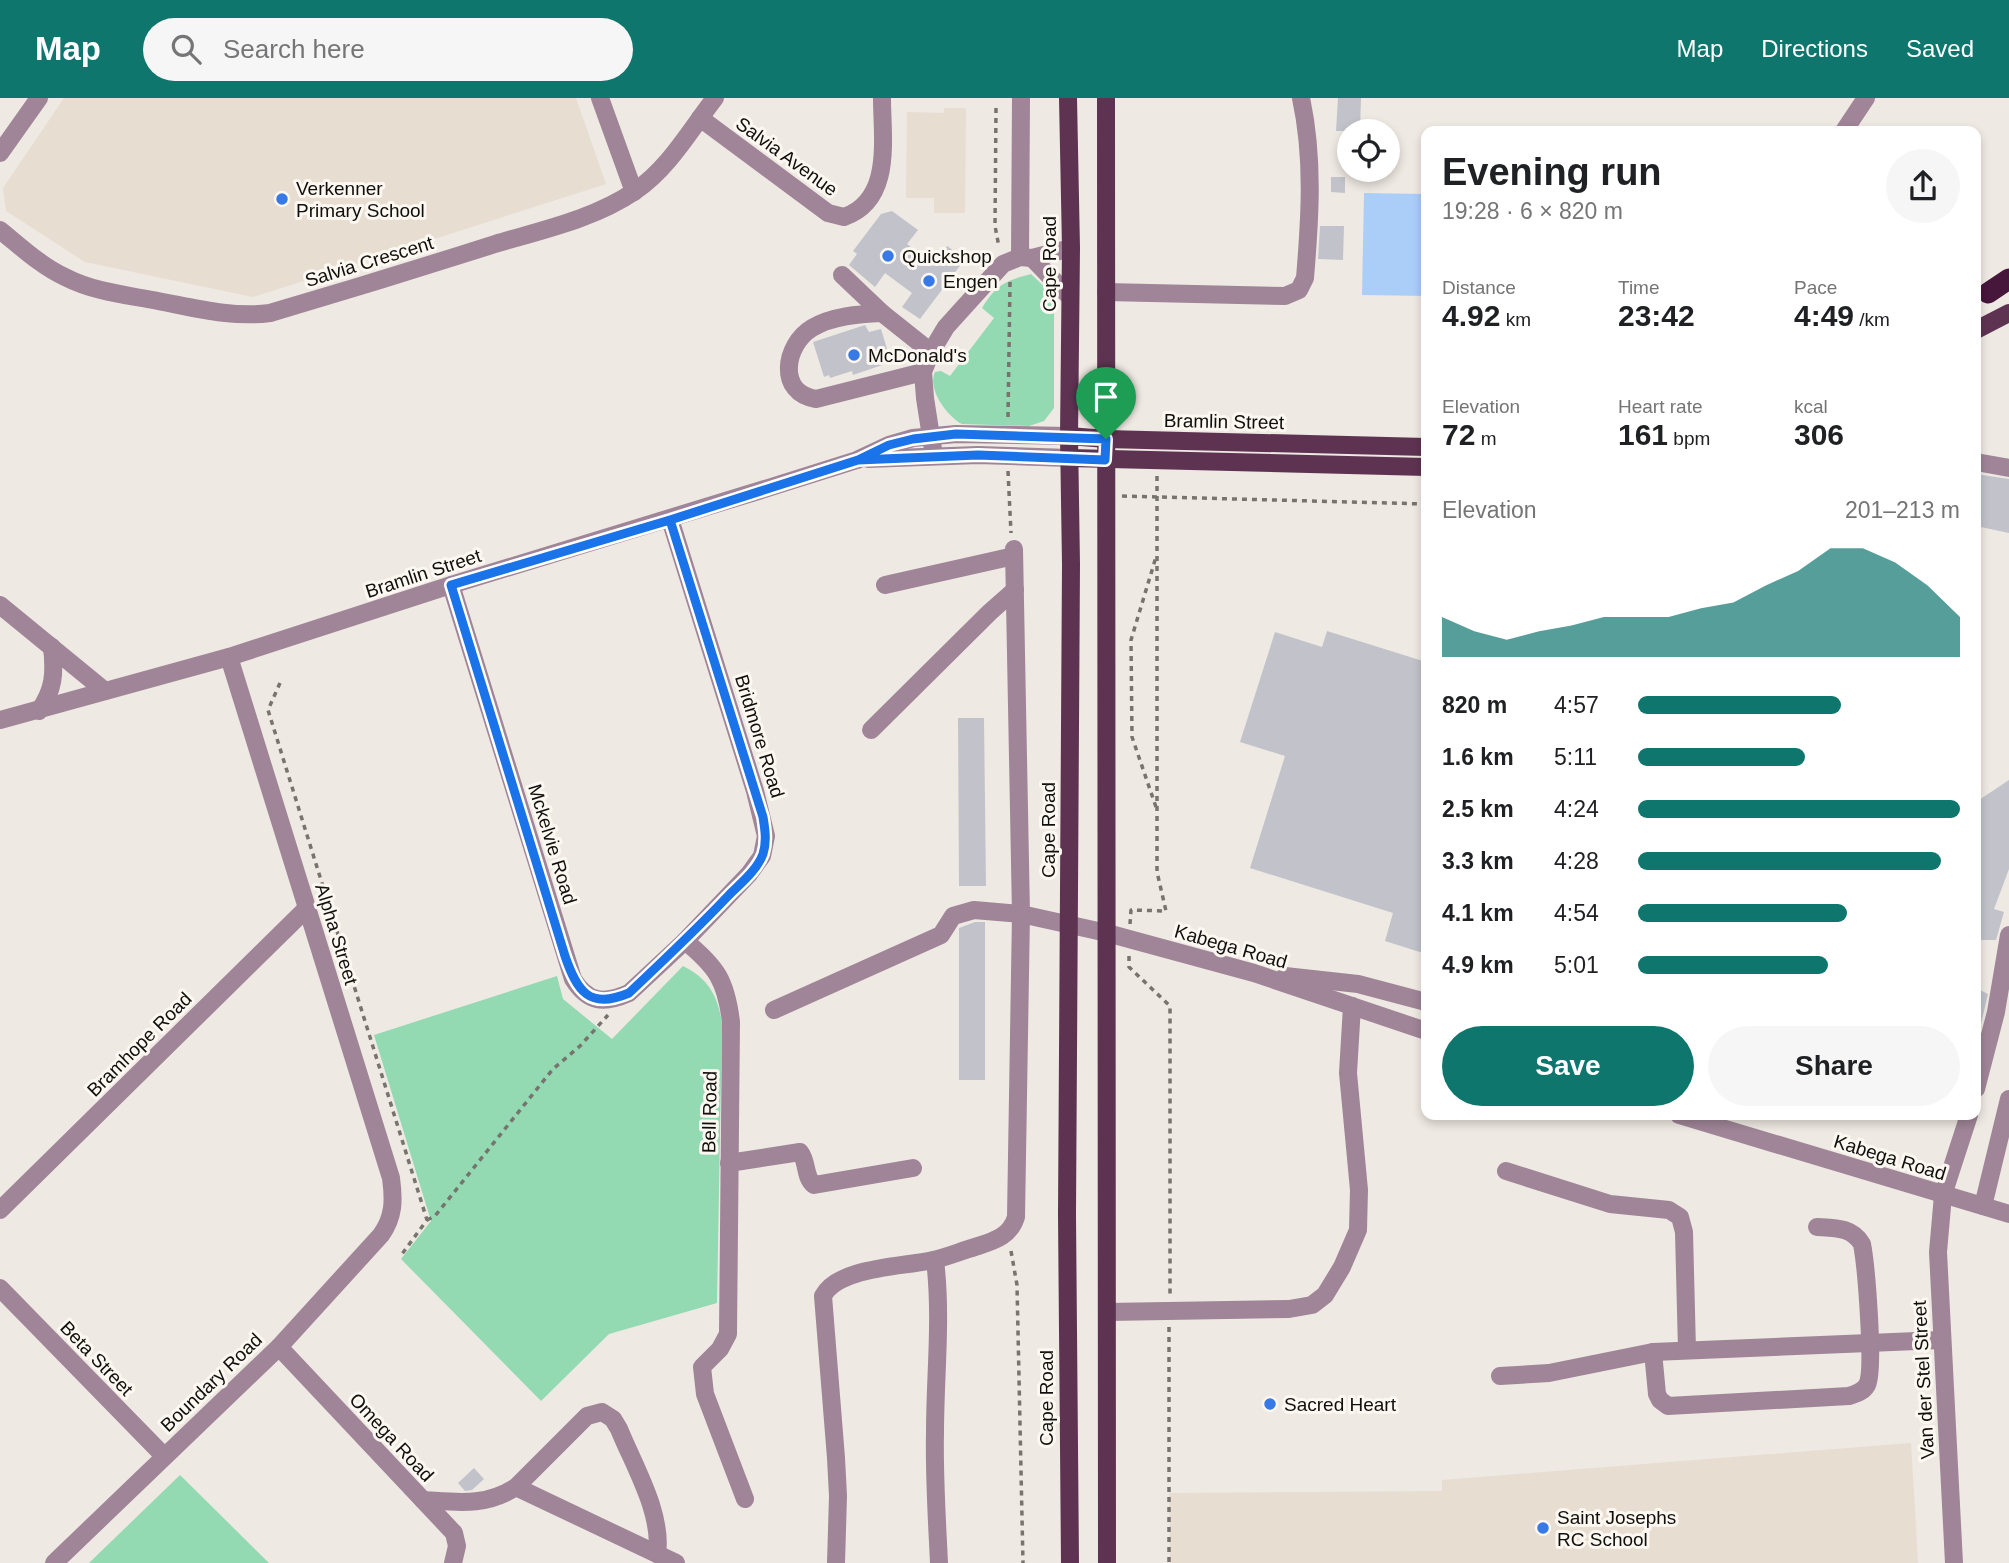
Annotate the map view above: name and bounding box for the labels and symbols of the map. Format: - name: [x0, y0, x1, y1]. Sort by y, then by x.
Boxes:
- street label: Salvia Avenue: [732, 113, 841, 200]
- place label: Verkenner Primary School: [296, 178, 425, 221]
- marker: Verkenner Primary School: [274, 191, 290, 207]
- street label: Cape Road: [1039, 216, 1060, 312]
- street label: Salvia Crescent: [302, 232, 437, 291]
- place label: Quickshop: [902, 246, 992, 267]
- marker: Quickshop: [880, 248, 896, 264]
- place label: Engen: [943, 271, 998, 292]
- marker: Engen: [921, 273, 937, 289]
- place label: McDonald's: [868, 345, 967, 366]
- marker: McDonald's: [846, 347, 862, 363]
- pin: [1076, 367, 1136, 439]
- street label: Bramlin Street: [1164, 410, 1285, 433]
- street label: Bramlin Street: [363, 545, 484, 602]
- street label: Bridmore Road: [731, 672, 788, 800]
- street label: Mckelvie Road: [524, 781, 581, 907]
- street label: Cape Road: [1038, 782, 1059, 878]
- street label: Alpha Street: [311, 881, 362, 988]
- street label: Kabega Road: [1172, 920, 1290, 973]
- street label: Bramhope Road: [83, 988, 196, 1101]
- street label: Bell Road: [698, 1071, 721, 1153]
- street label: Kabega Road: [1831, 1130, 1948, 1185]
- street label: Van der Stel Street: [1909, 1299, 1938, 1460]
- street label: Beta Street: [56, 1317, 138, 1400]
- street label: Boundary Road: [157, 1329, 266, 1436]
- street label: Cape Road: [1036, 1350, 1057, 1446]
- street label: Omega Road: [345, 1389, 438, 1486]
- place label: Sacred Heart: [1284, 1394, 1397, 1415]
- marker: Sacred Heart: [1262, 1396, 1278, 1412]
- place label: Saint Josephs RC School: [1557, 1507, 1676, 1550]
- marker: Saint Josephs RC School: [1535, 1520, 1551, 1536]

